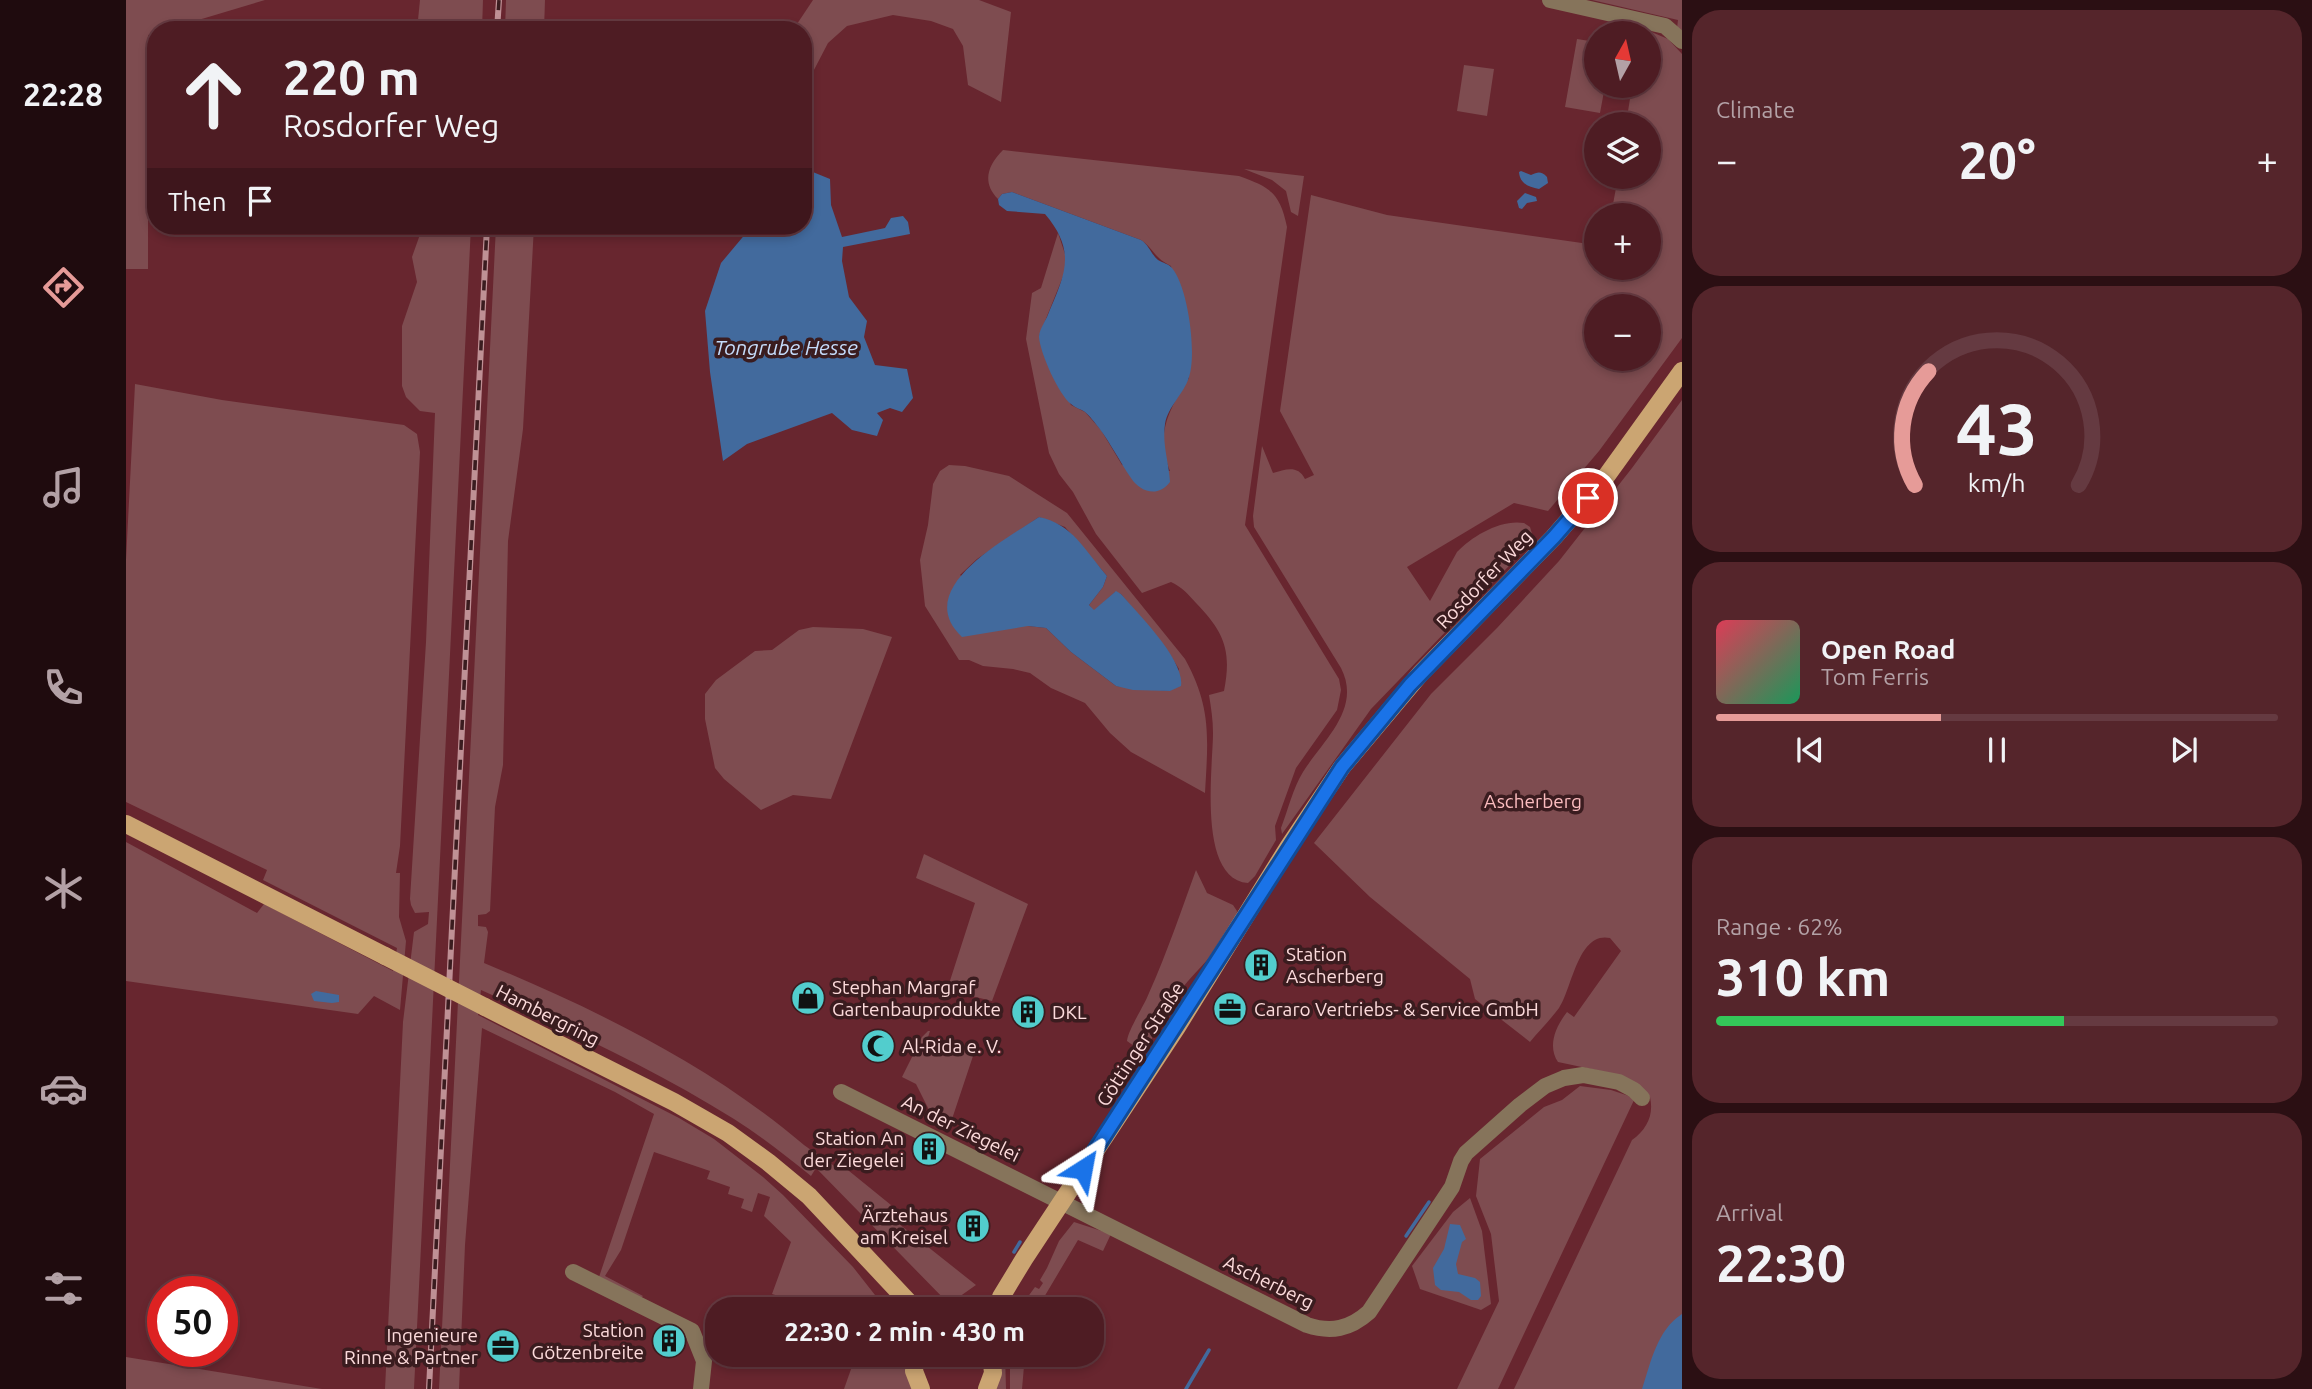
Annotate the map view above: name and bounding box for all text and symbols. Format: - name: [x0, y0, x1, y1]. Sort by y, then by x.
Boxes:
- north arrow: [1584, 21, 1661, 98]
- map controls: [1584, 21, 1661, 371]
- icon: ahead: [168, 49, 259, 140]
- text: 220 m: [283, 49, 420, 104]
- text: 22:28: [23, 76, 103, 112]
- text: Climate: [1716, 97, 1795, 122]
- text: Rosdorfer Weg: [283, 107, 500, 143]
- button: layers: [1584, 112, 1661, 189]
- text: 20°: [1958, 131, 2036, 189]
- text: −: [1716, 139, 1737, 181]
- text: +: [2257, 139, 2278, 181]
- icon: arrive: [241, 182, 279, 220]
- text: Then: [168, 187, 227, 216]
- button: +: [1584, 203, 1661, 280]
- icon: directions: [39, 263, 88, 312]
- button: −: [1584, 294, 1661, 371]
- water label: Tongrube Hesse: [714, 335, 858, 359]
- text: 43: [1956, 387, 2038, 469]
- icon: music: [39, 463, 88, 512]
- pin: [1558, 468, 1618, 528]
- text: km/h: [1968, 468, 2026, 496]
- icon: arrive: [1569, 479, 1607, 517]
- street label: Rosdorfer Weg: [1431, 525, 1537, 633]
- text: Open Road: [1821, 635, 1955, 664]
- icon: phone: [39, 663, 88, 712]
- text: Tom Ferris: [1821, 664, 1929, 689]
- icon: previous: [1791, 731, 1829, 769]
- icon: pause: [1978, 731, 2016, 769]
- icon: next: [2165, 731, 2203, 769]
- park label: Ascherberg: [1484, 790, 1582, 812]
- icon: climate: [39, 864, 88, 913]
- text: Range · 62%: [1716, 914, 1843, 939]
- place label: Station Ascherberg: [1286, 943, 1384, 987]
- building icon: Station Ascherberg: [1242, 946, 1280, 984]
- text: 310 km: [1716, 948, 1890, 1006]
- place label: Stephan Margraf Gartenbauprodukte: [832, 976, 1001, 1020]
- street label: Göttinger Straße: [1092, 978, 1188, 1110]
- shop icon: Stephan Margraf Gartenbauprodukte: [789, 979, 827, 1017]
- street label: Hambergring: [493, 980, 603, 1050]
- office icon: Cararo Vertriebs- & Service GmbH: [1211, 990, 1249, 1028]
- building icon: DKL: [1009, 993, 1047, 1031]
- place label: Cararo Vertriebs- & Service GmbH: [1254, 998, 1539, 1020]
- place label: DKL: [1052, 1001, 1087, 1023]
- mosque icon: Al-Rida e. V.: [859, 1027, 897, 1065]
- place label: Al-Rida e. V.: [902, 1035, 1002, 1057]
- icon: car: [39, 1064, 88, 1113]
- street label: An der Ziegelei: [899, 1090, 1023, 1166]
- place label: Station An der Ziegelei: [803, 1127, 904, 1171]
- building icon: Station An der Ziegelei: [910, 1130, 948, 1168]
- position arrow: [1046, 1132, 1120, 1206]
- text: Arrival: [1716, 1200, 1783, 1225]
- place label: Ärztehaus am Kreisel: [860, 1204, 948, 1248]
- building icon: Ärztehaus am Kreisel: [954, 1207, 992, 1245]
- text: 22:30: [1716, 1234, 1846, 1292]
- street label: Ascherberg: [1220, 1251, 1318, 1313]
- icon: filters: [39, 1264, 88, 1313]
- speed limit sign: 50: [147, 1276, 238, 1367]
- text: 22:30 · 2 min · 430 m: [784, 1317, 1025, 1346]
- place label: Station Götzenbreite: [532, 1319, 644, 1363]
- building icon: Station Götzenbreite: [650, 1322, 688, 1360]
- place label: Ingenieure Rinne & Partner: [344, 1324, 478, 1368]
- office icon: Ingenieure Rinne & Partner: [484, 1327, 522, 1365]

